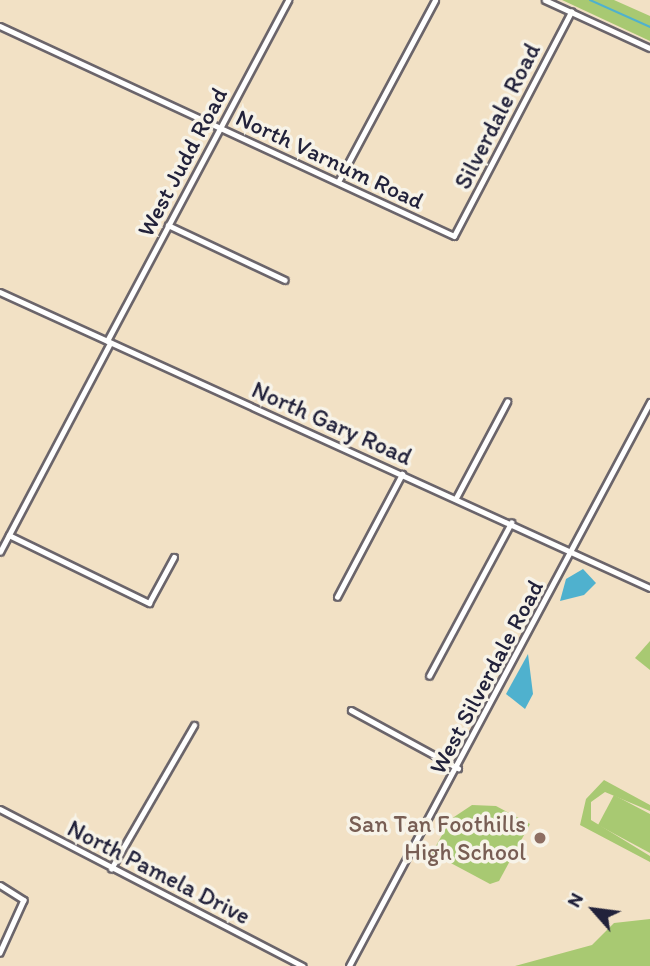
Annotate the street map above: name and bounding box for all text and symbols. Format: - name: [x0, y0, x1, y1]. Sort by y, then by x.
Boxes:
- street label: Silverdale Road: [448, 38, 546, 194]
- street label: West Judd Road: [131, 83, 233, 241]
- street label: North Varnum Road: [232, 103, 428, 215]
- street label: North Gary Road: [248, 375, 416, 471]
- street label: West Silverdale Road: [423, 575, 549, 779]
- place label: San Tan Foothills High School: [351, 810, 526, 866]
- street label: North Pamela Drive: [63, 814, 255, 930]
- marker: San Tan Foothills High School: [532, 830, 548, 846]
- north arrow: [559, 875, 629, 945]
- text: N: [562, 889, 588, 911]

